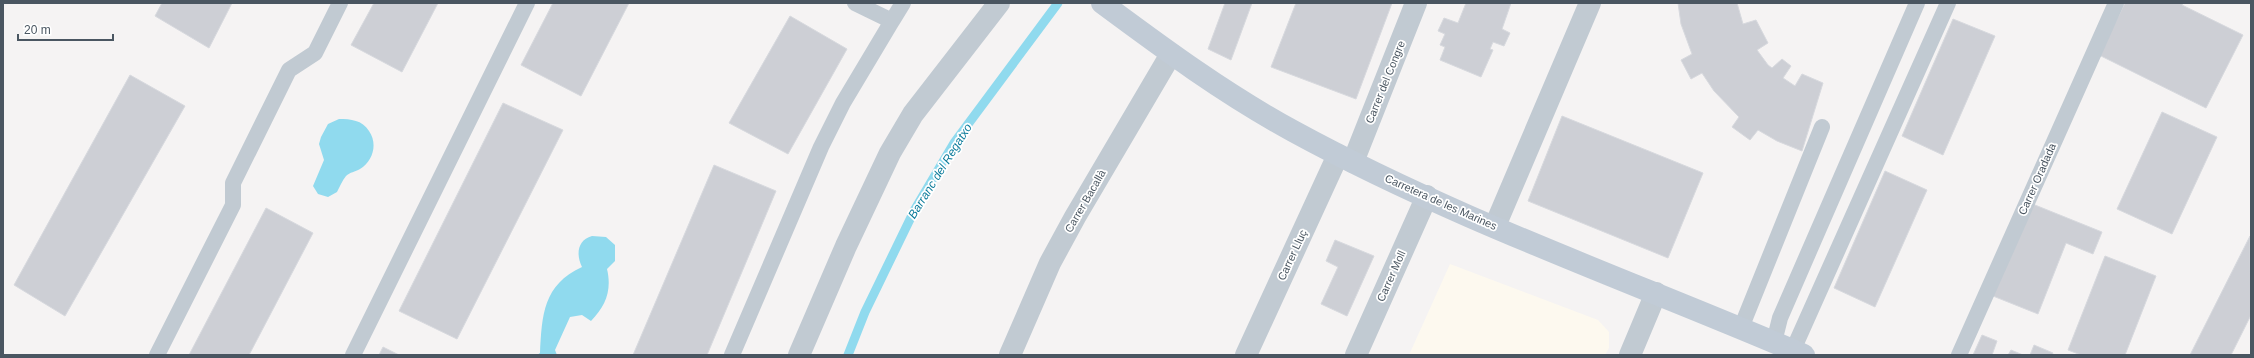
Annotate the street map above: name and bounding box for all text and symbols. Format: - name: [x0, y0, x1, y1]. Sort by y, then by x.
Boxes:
- scale bar: [18, 16, 113, 42]
- text: 20 m: [24, 23, 51, 37]
- street label: Carrer del Congre: [1363, 39, 1407, 125]
- water label: Barranc del Regatxo: [905, 121, 975, 221]
- street label: Carrer Oradada: [2016, 141, 2059, 217]
- street label: Carrer Bacallà: [1062, 167, 1108, 234]
- street label: Carretera de les Marines: [1383, 172, 1499, 232]
- street label: Carrer Lluç: [1275, 227, 1309, 282]
- street label: Carrer Moll: [1374, 249, 1408, 303]

